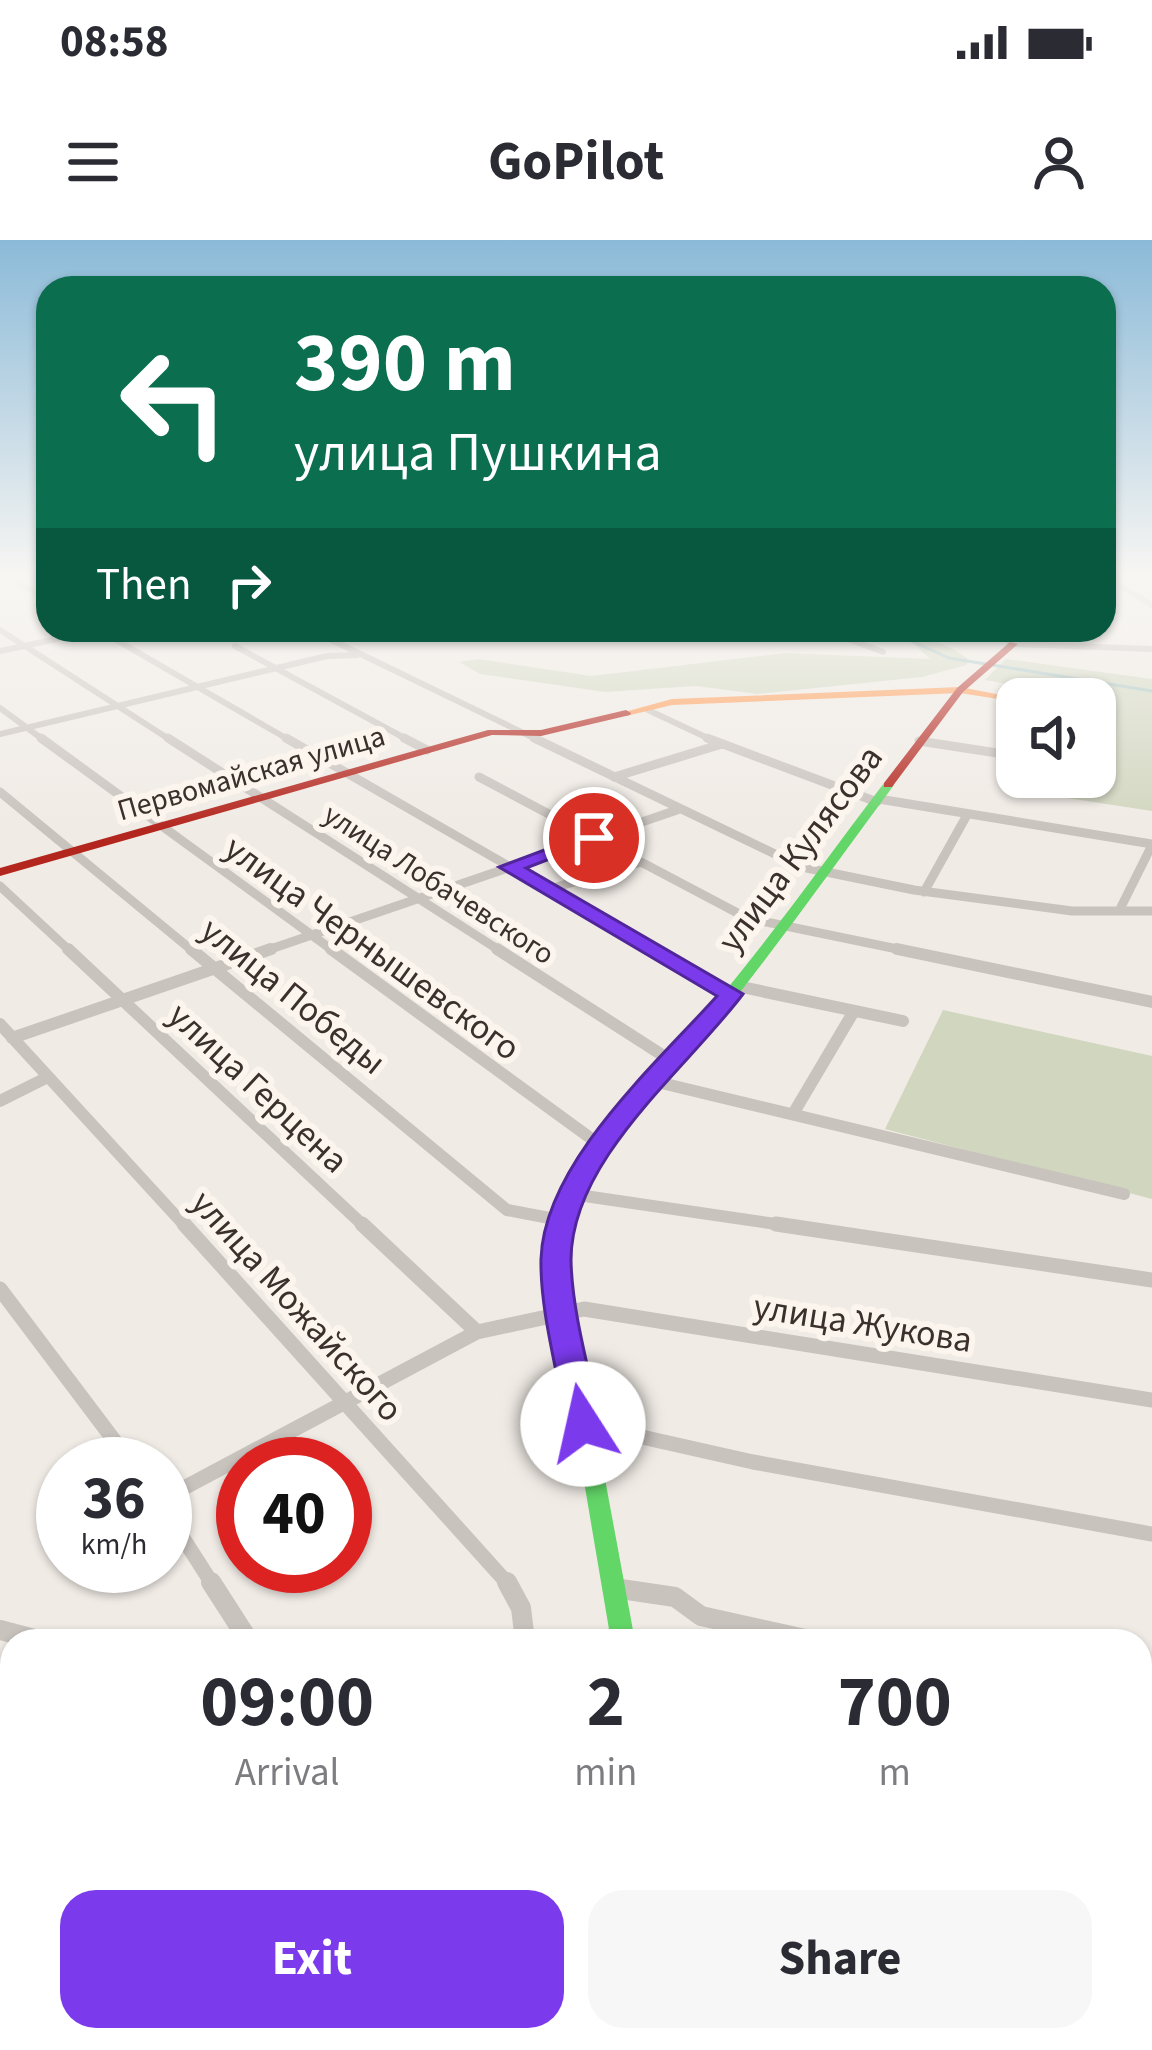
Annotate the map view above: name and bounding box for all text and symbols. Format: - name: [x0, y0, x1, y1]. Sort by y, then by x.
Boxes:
- text: 08:58: [60, 10, 169, 74]
- text: GoPilot: [488, 124, 664, 201]
- icon: menu: [60, 129, 126, 195]
- icon: person: [1026, 129, 1092, 195]
- text: 390 m: [294, 304, 516, 424]
- icon: left: [96, 324, 252, 480]
- text: улица Пушкина: [294, 415, 662, 492]
- icon: right: [216, 552, 282, 618]
- text: Then: [96, 553, 192, 617]
- map controls: [996, 678, 1116, 798]
- button: sound: [996, 678, 1116, 798]
- street label: Первомайская улица: [112, 715, 390, 832]
- street label: улица Кулясова: [705, 735, 895, 963]
- pin: [543, 787, 645, 889]
- street label: улица Лобачевского: [315, 793, 563, 975]
- icon: arrive: [561, 805, 627, 871]
- street label: улица Чернышевского: [214, 823, 530, 1073]
- street label: улица Победы: [190, 905, 397, 1087]
- street label: улица Герцена: [157, 991, 359, 1185]
- street label: улица Можайского: [179, 1179, 415, 1433]
- street label: улица Жукова: [750, 1281, 976, 1366]
- position arrow: [520, 1361, 646, 1487]
- speed limit sign: 40: [216, 1437, 372, 1593]
- text: 36: [82, 1457, 146, 1542]
- text: km/h: [81, 1523, 147, 1566]
- text: 09:00: [200, 1651, 374, 1754]
- text: 2: [587, 1651, 625, 1754]
- text: 700: [838, 1651, 952, 1754]
- text: Arrival: [235, 1745, 340, 1801]
- text: min: [574, 1745, 637, 1801]
- text: m: [879, 1745, 911, 1801]
- button: Exit: [60, 1890, 564, 2028]
- button: Share: [588, 1890, 1092, 2028]

